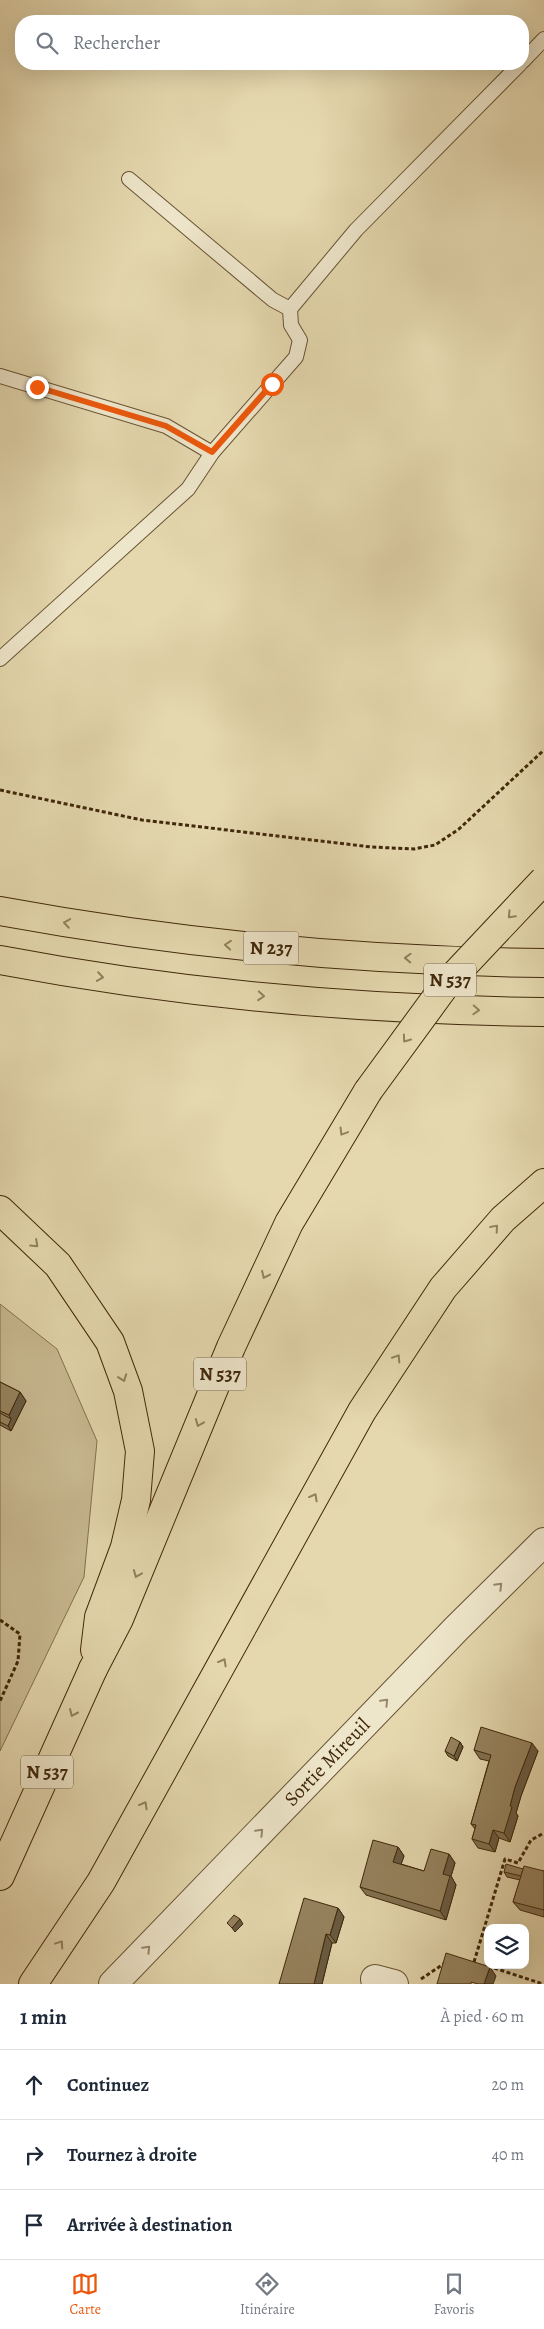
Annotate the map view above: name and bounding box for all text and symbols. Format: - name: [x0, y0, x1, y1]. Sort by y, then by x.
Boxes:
- search box: [15, 15, 529, 70]
- icon: search: [33, 29, 61, 57]
- text: Rechercher: [73, 30, 160, 56]
- route start: [261, 373, 284, 396]
- route end: [26, 376, 49, 399]
- one-way arrow: [508, 909, 517, 918]
- one-way arrow: [63, 918, 71, 929]
- road number: N 237: [244, 931, 298, 964]
- one-way arrow: [224, 939, 232, 950]
- one-way arrow: [404, 952, 412, 963]
- road number: N 537: [424, 964, 476, 996]
- one-way arrow: [96, 971, 104, 981]
- one-way arrow: [257, 990, 265, 1001]
- one-way arrow: [472, 1004, 480, 1015]
- one-way arrow: [403, 1033, 412, 1043]
- one-way arrow: [339, 1127, 349, 1136]
- one-way arrow: [489, 1225, 498, 1234]
- one-way arrow: [30, 1238, 39, 1247]
- one-way arrow: [261, 1270, 271, 1279]
- one-way arrow: [391, 1354, 401, 1363]
- road number: N 537: [194, 1358, 246, 1390]
- one-way arrow: [117, 1373, 127, 1382]
- one-way arrow: [195, 1418, 206, 1427]
- one-way arrow: [308, 1494, 318, 1503]
- one-way arrow: [133, 1569, 143, 1577]
- one-way arrow: [493, 1583, 502, 1592]
- one-way arrow: [216, 1659, 226, 1668]
- one-way arrow: [379, 1699, 388, 1708]
- one-way arrow: [69, 1708, 80, 1717]
- street label: Sortie Mireuil: [278, 1712, 376, 1812]
- road number: N 537: [21, 1755, 73, 1788]
- one-way arrow: [138, 1801, 148, 1810]
- one-way arrow: [254, 1829, 263, 1838]
- map controls: [484, 1924, 529, 1969]
- button: layers: [484, 1924, 529, 1969]
- one-way arrow: [54, 1940, 63, 1949]
- one-way arrow: [141, 1946, 150, 1955]
- text: 1 min: [20, 2003, 67, 2031]
- text: À pied · 60 m: [441, 2006, 524, 2028]
- icon: ahead: [20, 2071, 48, 2099]
- text: Continuez: [67, 2072, 149, 2098]
- text: 20 m: [491, 2074, 524, 2096]
- icon: right: [20, 2141, 48, 2169]
- text: Tournez à droite: [67, 2142, 197, 2168]
- text: 40 m: [492, 2144, 524, 2166]
- icon: arrive: [20, 2211, 48, 2239]
- text: Arrivée à destination: [67, 2212, 232, 2238]
- tab: Carte: [69, 2270, 101, 2319]
- tab: Itinéraire: [240, 2270, 295, 2319]
- tab: Favoris: [434, 2270, 474, 2319]

